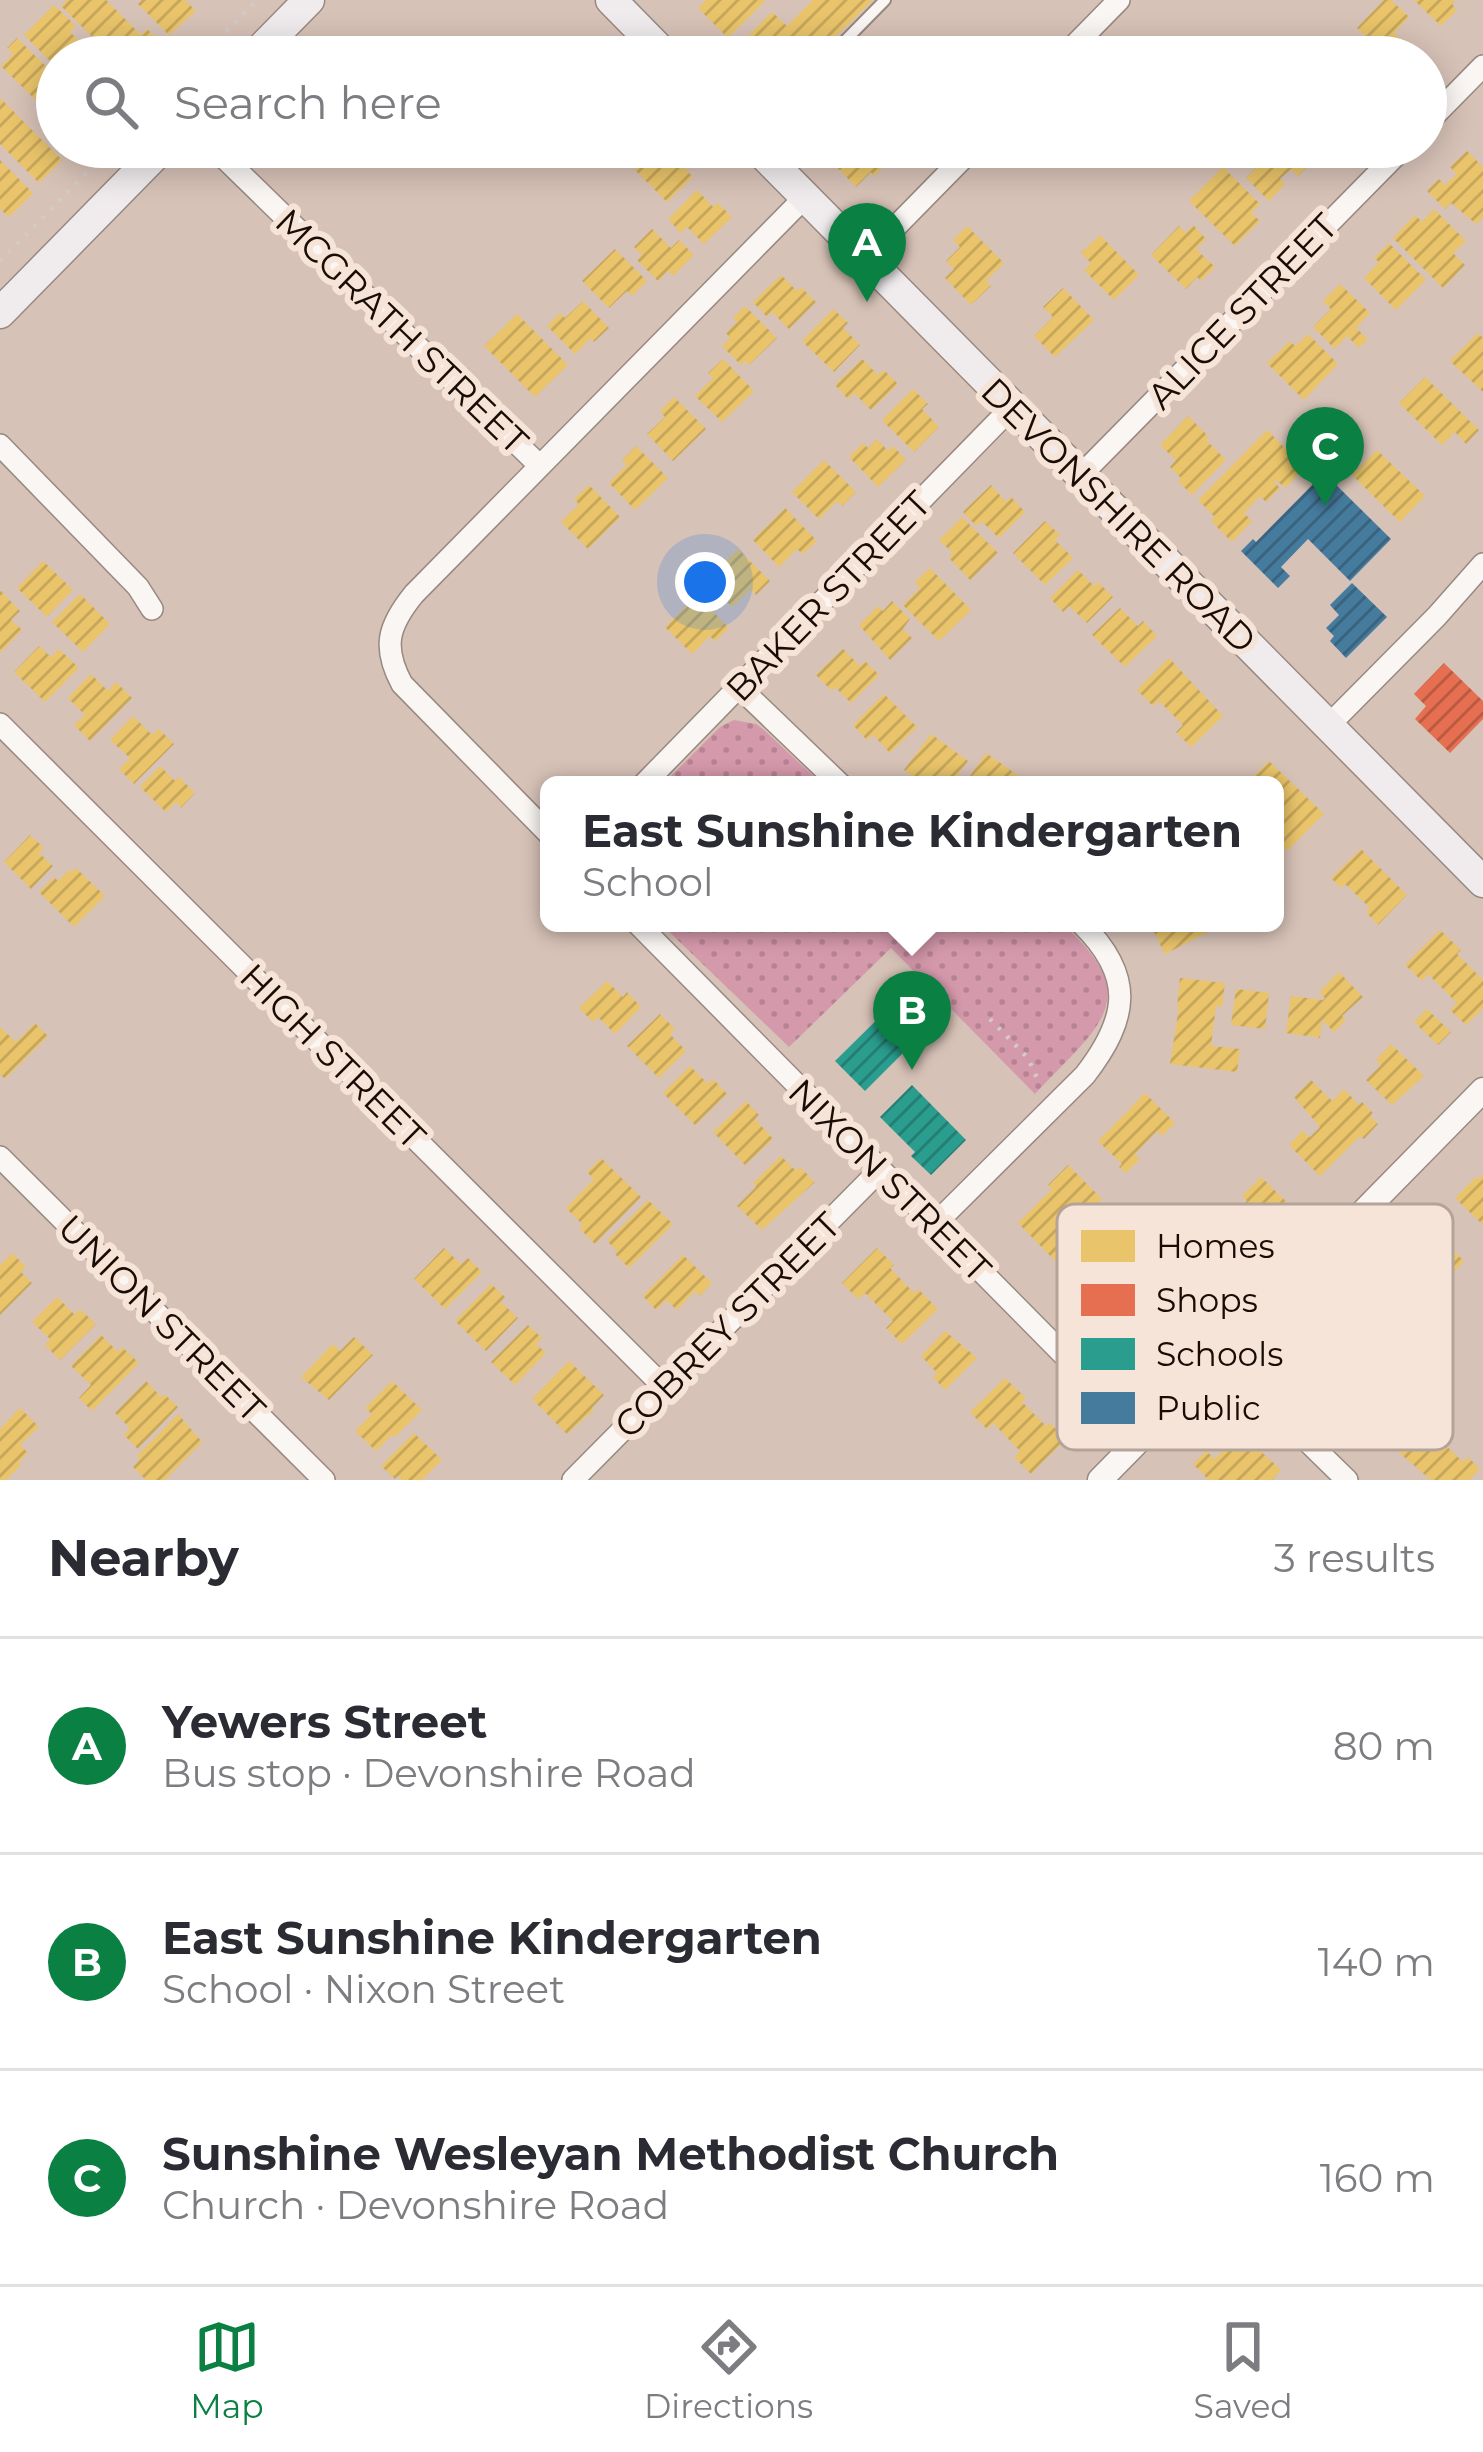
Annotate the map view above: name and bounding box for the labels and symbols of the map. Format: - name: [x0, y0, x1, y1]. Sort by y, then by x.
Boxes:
- street label: MCGRATH STREET: [267, 199, 538, 463]
- pin: A: [828, 203, 906, 302]
- street label: ALICE STREET: [1138, 204, 1346, 418]
- street label: DEVONSHIRE ROAD: [972, 368, 1266, 662]
- pin: C: [1286, 407, 1364, 506]
- street label: BAKER STREET: [717, 481, 940, 710]
- your location: [675, 552, 735, 612]
- street label: HIGH STREET: [231, 954, 435, 1158]
- pin: B: [873, 971, 951, 1070]
- street label: NIXON STREET: [780, 1070, 1001, 1291]
- street label: COBREY STREET: [605, 1203, 849, 1447]
- legend: [1057, 1204, 1453, 1450]
- street label: UNION STREET: [49, 1205, 275, 1431]
- text: Homes: [1156, 1226, 1275, 1266]
- text: Shops: [1156, 1280, 1258, 1320]
- text: Schools: [1156, 1334, 1283, 1374]
- text: Public: [1156, 1388, 1261, 1428]

